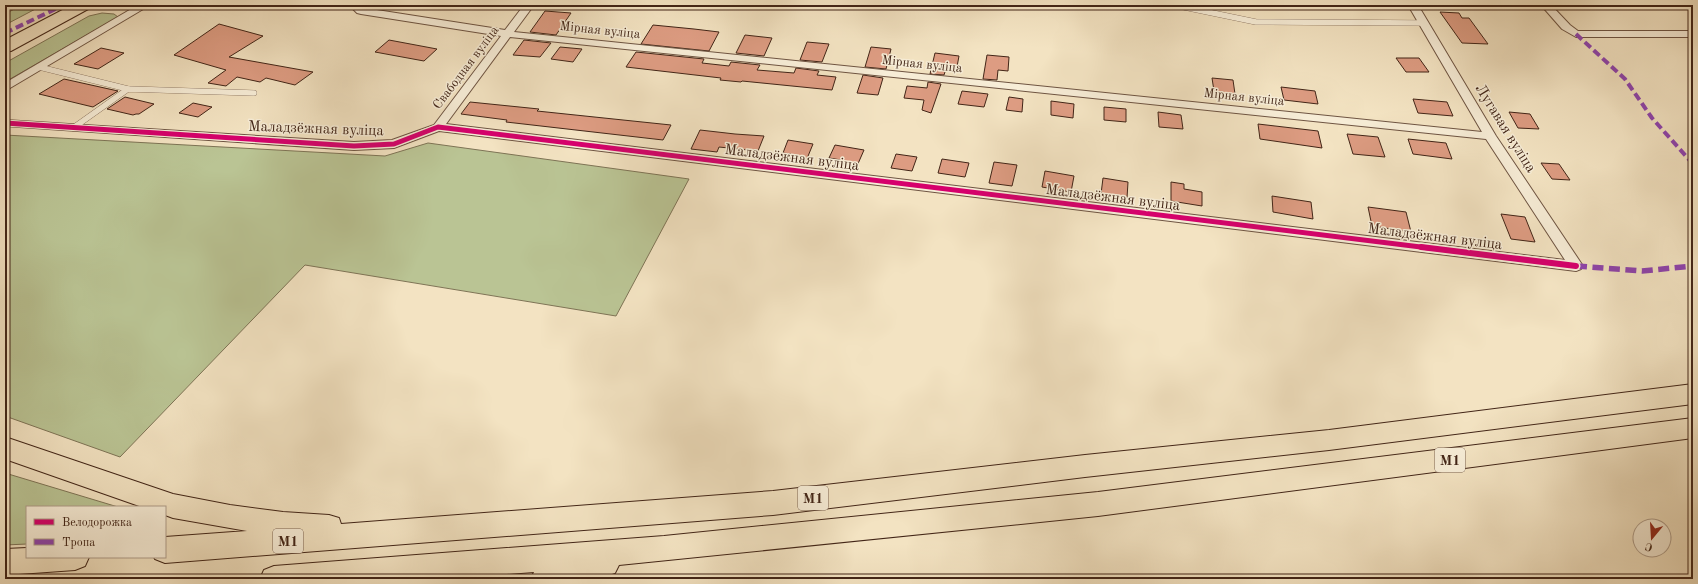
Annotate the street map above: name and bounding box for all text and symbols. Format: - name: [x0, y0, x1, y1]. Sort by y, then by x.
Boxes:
- street label: Мірная вуліца: [559, 20, 641, 41]
- street label: Свабодная вуліца: [431, 24, 502, 112]
- street label: Мірная вуліца: [881, 54, 963, 75]
- street label: Лугавая вуліца: [1472, 82, 1538, 176]
- street label: Мірная вуліца: [1203, 87, 1285, 108]
- street label: Маладзёжная вуліца: [248, 120, 385, 139]
- street label: Маладзёжная вуліца: [724, 143, 861, 174]
- street label: Маладзёжная вуліца: [1045, 183, 1182, 214]
- street label: Маладзёжная вуліца: [1367, 222, 1504, 253]
- road number: М1: [1435, 448, 1465, 472]
- road number: М1: [798, 486, 828, 510]
- legend: [26, 506, 166, 558]
- text: Велодорожка: [62, 517, 132, 529]
- north arrow: [1632, 518, 1672, 558]
- road number: М1: [273, 529, 303, 553]
- text: Тропа: [62, 537, 95, 549]
- text: С: [1644, 540, 1655, 552]

